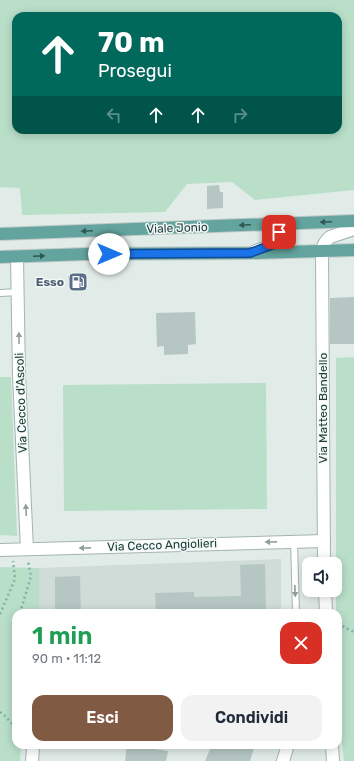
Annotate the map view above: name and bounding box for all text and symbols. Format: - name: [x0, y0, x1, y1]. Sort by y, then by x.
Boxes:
- text: 70 m: [98, 26, 165, 59]
- icon: ahead: [32, 28, 84, 80]
- text: Prosegui: [98, 60, 172, 82]
- icon: left: [103, 104, 125, 126]
- icon: ahead: [145, 104, 167, 126]
- icon: ahead: [187, 104, 209, 126]
- icon: right: [229, 104, 251, 126]
- pin: [262, 215, 296, 249]
- one-way arrow: [319, 219, 332, 225]
- street label: Viale Jonio: [146, 220, 208, 236]
- icon: arrive: [268, 221, 290, 243]
- one-way arrow: [239, 222, 251, 229]
- one-way arrow: [80, 228, 93, 234]
- position arrow: [88, 233, 130, 275]
- one-way arrow: [33, 252, 45, 259]
- fuel station icon: Esso: [67, 271, 89, 293]
- place label: Esso: [36, 275, 64, 289]
- one-way arrow: [16, 331, 22, 344]
- street label: Via Cecco d'Ascoli: [12, 352, 30, 453]
- street label: Via Matteo Bandello: [316, 352, 330, 463]
- one-way arrow: [22, 504, 29, 516]
- street label: Via Cecco Angiolieri: [107, 536, 217, 554]
- one-way arrow: [264, 539, 277, 545]
- one-way arrow: [78, 545, 91, 551]
- map controls: [302, 557, 342, 597]
- button: sound: [302, 557, 342, 597]
- one-way arrow: [292, 585, 298, 598]
- text: 1 min: [32, 622, 92, 650]
- button: close: [280, 622, 322, 664]
- text: 90 m · 11:12: [32, 651, 101, 666]
- button: Esci: [32, 695, 173, 741]
- button: Condividi: [181, 695, 322, 741]

